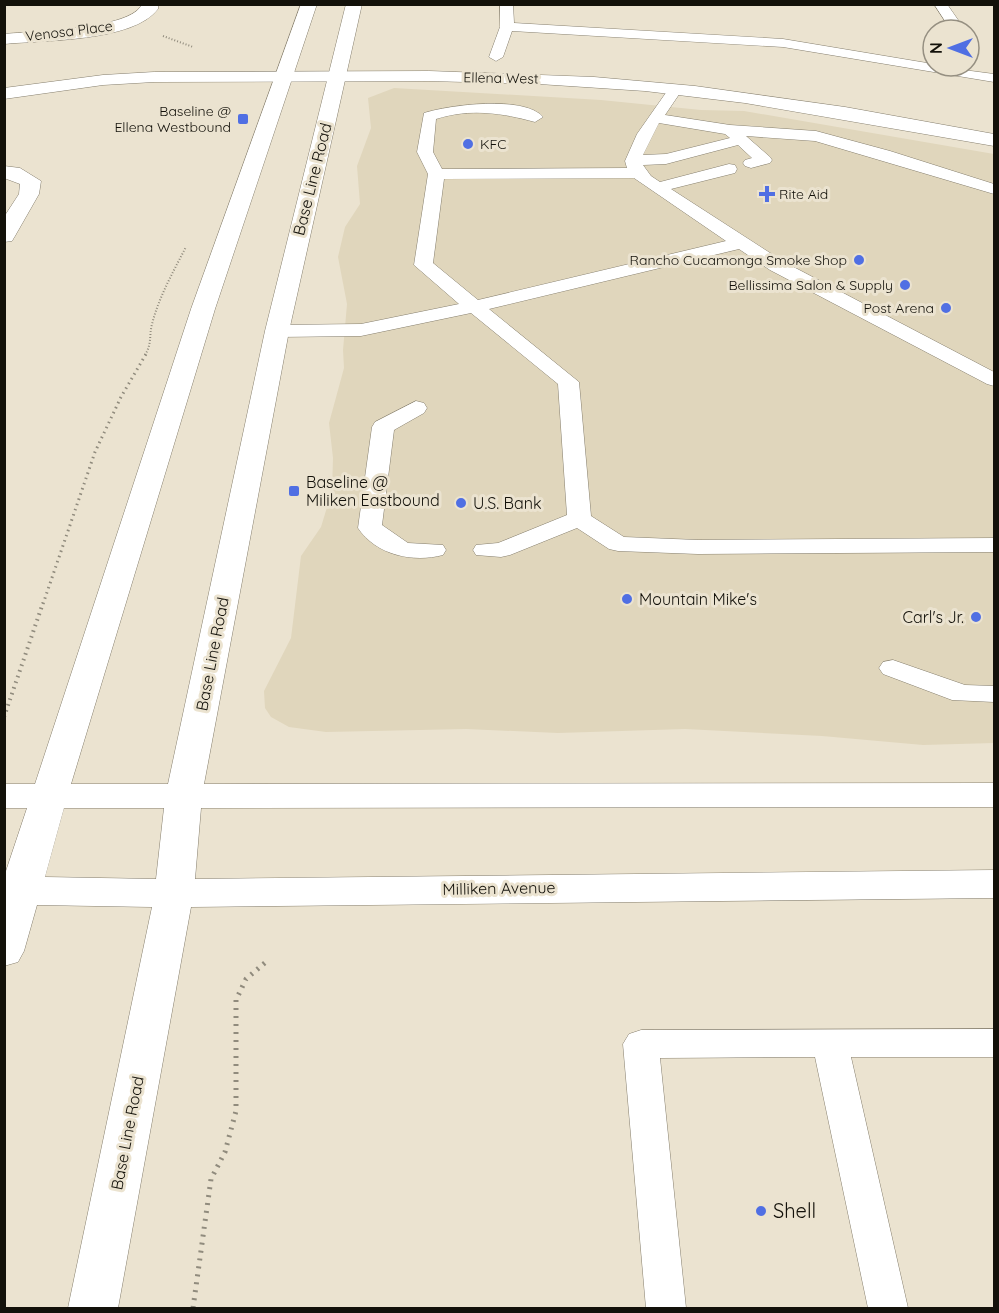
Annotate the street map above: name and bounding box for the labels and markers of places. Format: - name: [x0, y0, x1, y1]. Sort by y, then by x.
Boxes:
- place label: Baseline @ Ellena Westbound: [114, 102, 231, 136]
- marker: Baseline @ Ellena Westbound: [236, 112, 250, 126]
- place label: KFC: [480, 135, 506, 153]
- marker: KFC: [461, 137, 475, 151]
- place label: Rite Aid: [779, 185, 828, 203]
- marker: Rite Aid: [760, 187, 774, 201]
- place label: Rancho Cucamonga Smoke Shop: [630, 251, 847, 269]
- marker: Rancho Cucamonga Smoke Shop: [852, 253, 866, 267]
- place label: Bellissima Salon & Supply: [728, 276, 893, 294]
- marker: Bellissima Salon & Supply: [898, 278, 912, 292]
- place label: Post Arena: [864, 299, 934, 317]
- marker: Post Arena: [939, 301, 953, 315]
- place label: Baseline @ Miliken Eastbound: [306, 472, 440, 510]
- marker: Baseline @ Miliken Eastbound: [287, 484, 301, 498]
- place label: U.S. Bank: [473, 493, 541, 513]
- marker: U.S. Bank: [454, 496, 468, 510]
- place label: Mountain Mike's: [639, 589, 757, 609]
- marker: Mountain Mike's: [620, 592, 634, 606]
- place label: Carl's Jr.: [903, 607, 964, 627]
- marker: Carl's Jr.: [969, 610, 983, 624]
- place label: Shell: [773, 1198, 816, 1223]
- marker: Shell: [754, 1204, 768, 1218]

